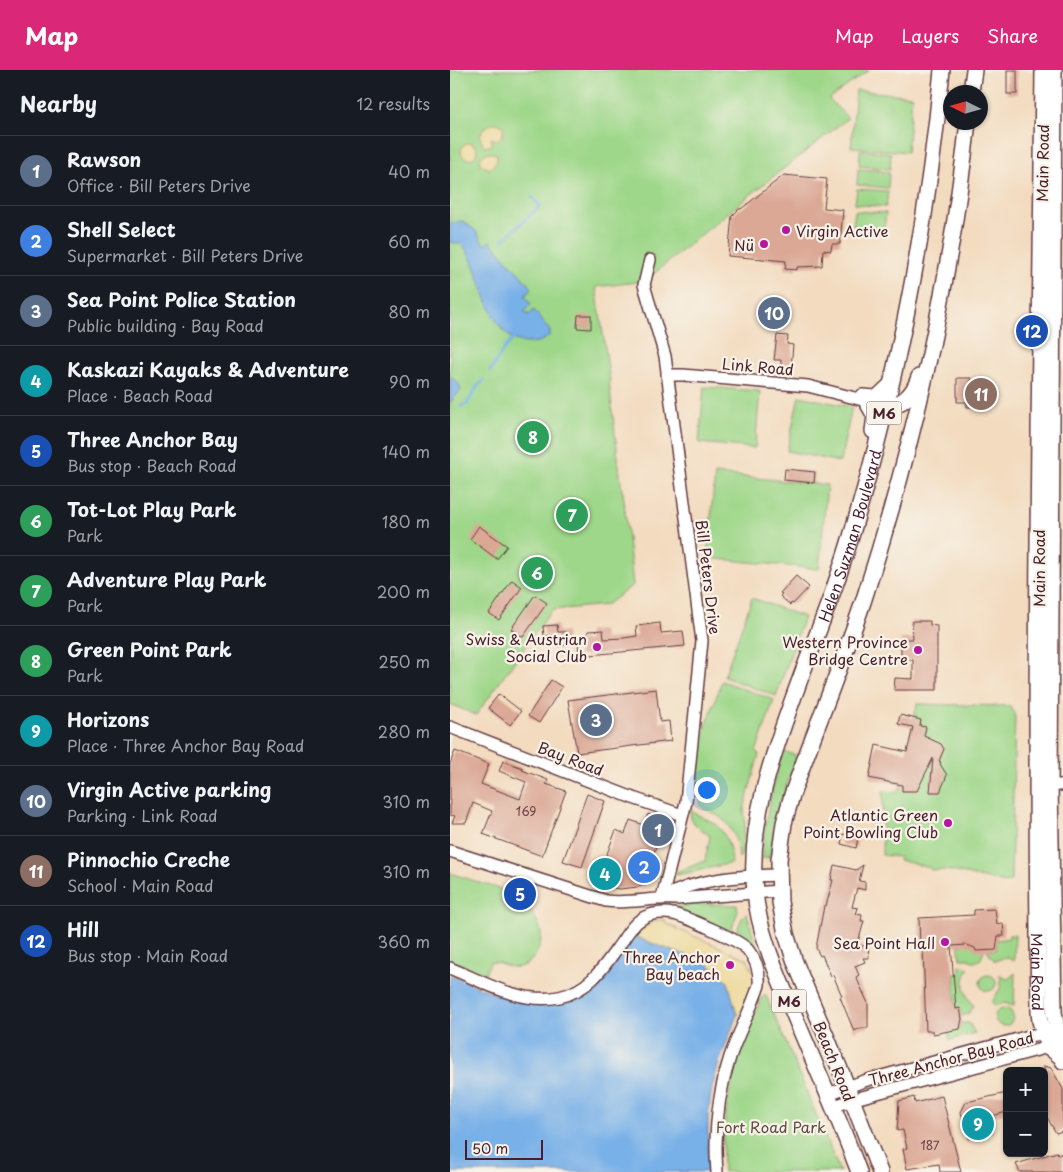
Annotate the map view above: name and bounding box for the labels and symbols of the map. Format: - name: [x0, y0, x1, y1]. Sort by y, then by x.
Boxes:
- north arrow: [943, 85, 988, 130]
- street label: Main Road: [1030, 124, 1054, 202]
- place label: Virgin Active: [796, 219, 888, 242]
- marker: Virgin Active: [780, 224, 792, 236]
- place label: Nü: [734, 233, 754, 256]
- marker: Nü: [758, 238, 770, 250]
- pin: 10: [758, 294, 790, 332]
- pin: 12: [1016, 312, 1048, 350]
- street label: Link Road: [721, 351, 795, 381]
- pin: 11: [965, 375, 997, 413]
- road number: M6: [866, 402, 902, 424]
- pin: 8: [517, 418, 549, 456]
- street label: Helen Suzman Boulevard: [811, 447, 886, 625]
- pin: 7: [556, 496, 588, 534]
- street label: Bill Peters Drive: [691, 518, 727, 636]
- street label: Main Road: [1027, 529, 1050, 607]
- pin: 6: [521, 554, 553, 592]
- place label: Swiss & Austrian Social Club: [465, 627, 587, 667]
- place label: Western Province Bridge Centre: [782, 630, 908, 670]
- marker: Swiss & Austrian Social Club: [591, 641, 603, 653]
- marker: Western Province Bridge Centre: [912, 644, 924, 656]
- pin: 3: [580, 701, 612, 739]
- street label: Bay Road: [535, 735, 607, 781]
- your location: [694, 777, 720, 803]
- house number: 169: [516, 802, 536, 820]
- place label: Atlantic Green Point Bowling Club: [803, 803, 938, 843]
- pin: 1: [642, 811, 674, 849]
- marker: Atlantic Green Point Bowling Club: [942, 817, 954, 829]
- pin: 2: [628, 848, 660, 886]
- pin: 4: [589, 855, 621, 893]
- pin: 5: [504, 875, 536, 913]
- place label: Sea Point Hall: [833, 931, 935, 954]
- street label: Main Road: [1026, 933, 1050, 1011]
- marker: Sea Point Hall: [939, 936, 951, 948]
- place label: Three Anchor Bay beach: [622, 945, 720, 985]
- marker: Three Anchor Bay beach: [724, 959, 736, 971]
- road number: M6: [772, 989, 806, 1012]
- street label: Beach Road: [808, 1017, 862, 1105]
- street label: Three Anchor Bay Road: [866, 1025, 1036, 1091]
- pin: 9: [962, 1105, 994, 1143]
- park label: Fort Road Park: [716, 1115, 826, 1138]
- house number: 187: [920, 1136, 940, 1154]
- scale bar: [465, 1137, 542, 1160]

